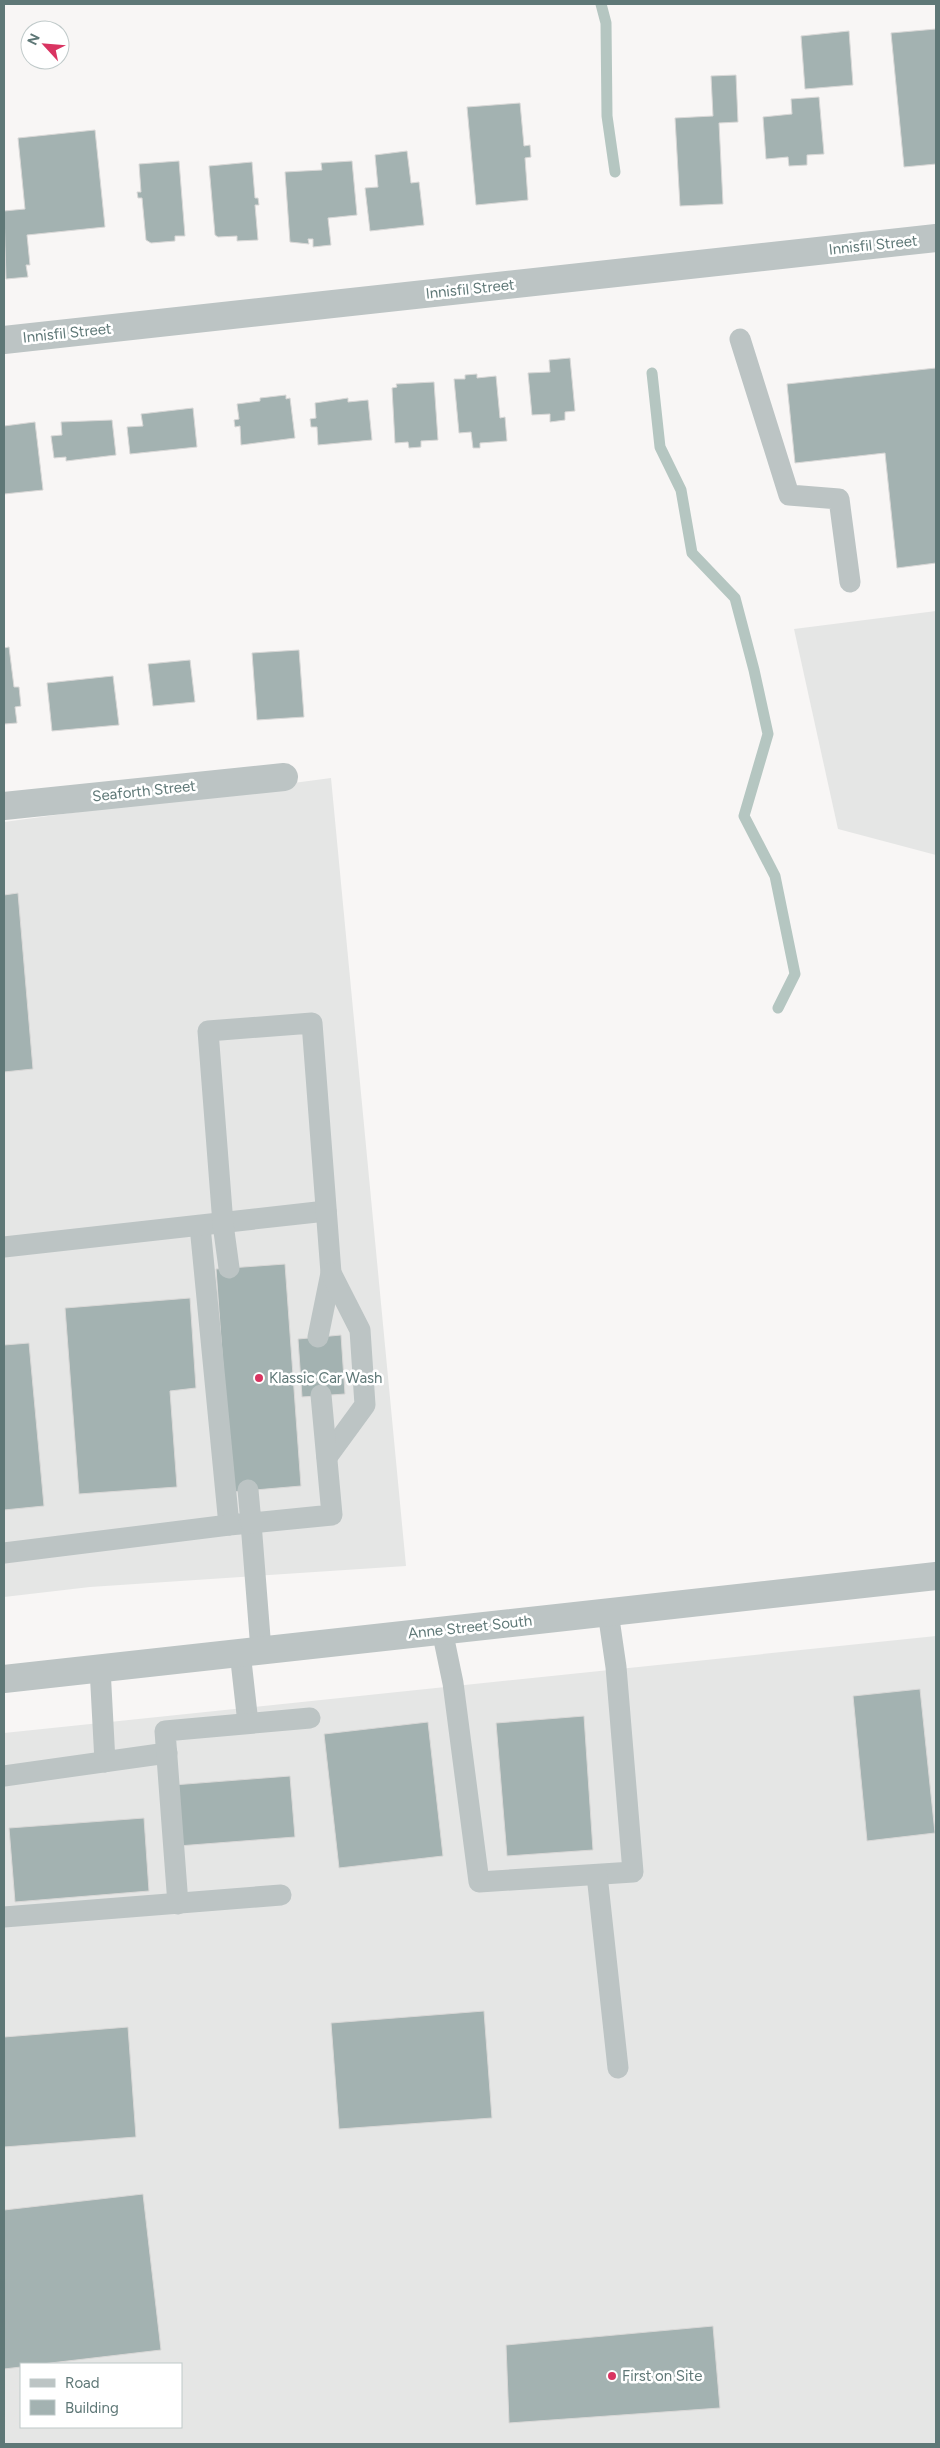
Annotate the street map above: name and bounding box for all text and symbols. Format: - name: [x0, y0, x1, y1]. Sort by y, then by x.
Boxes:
- north arrow: [20, 20, 70, 70]
- text: N: [24, 31, 44, 48]
- street label: Innisfil Street: [828, 231, 919, 259]
- street label: Innisfil Street: [425, 275, 516, 303]
- street label: Innisfil Street: [22, 319, 113, 347]
- street label: Seaforth Street: [91, 777, 197, 805]
- place label: Klassic Car Wash: [269, 1369, 382, 1387]
- marker: Klassic Car Wash: [253, 1372, 265, 1384]
- street label: Anne Street South: [407, 1612, 533, 1642]
- legend: [20, 2363, 182, 2428]
- place label: First on Site: [622, 2367, 702, 2385]
- marker: First on Site: [606, 2370, 618, 2382]
- text: Road: [65, 2374, 100, 2392]
- text: Building: [65, 2399, 119, 2417]

